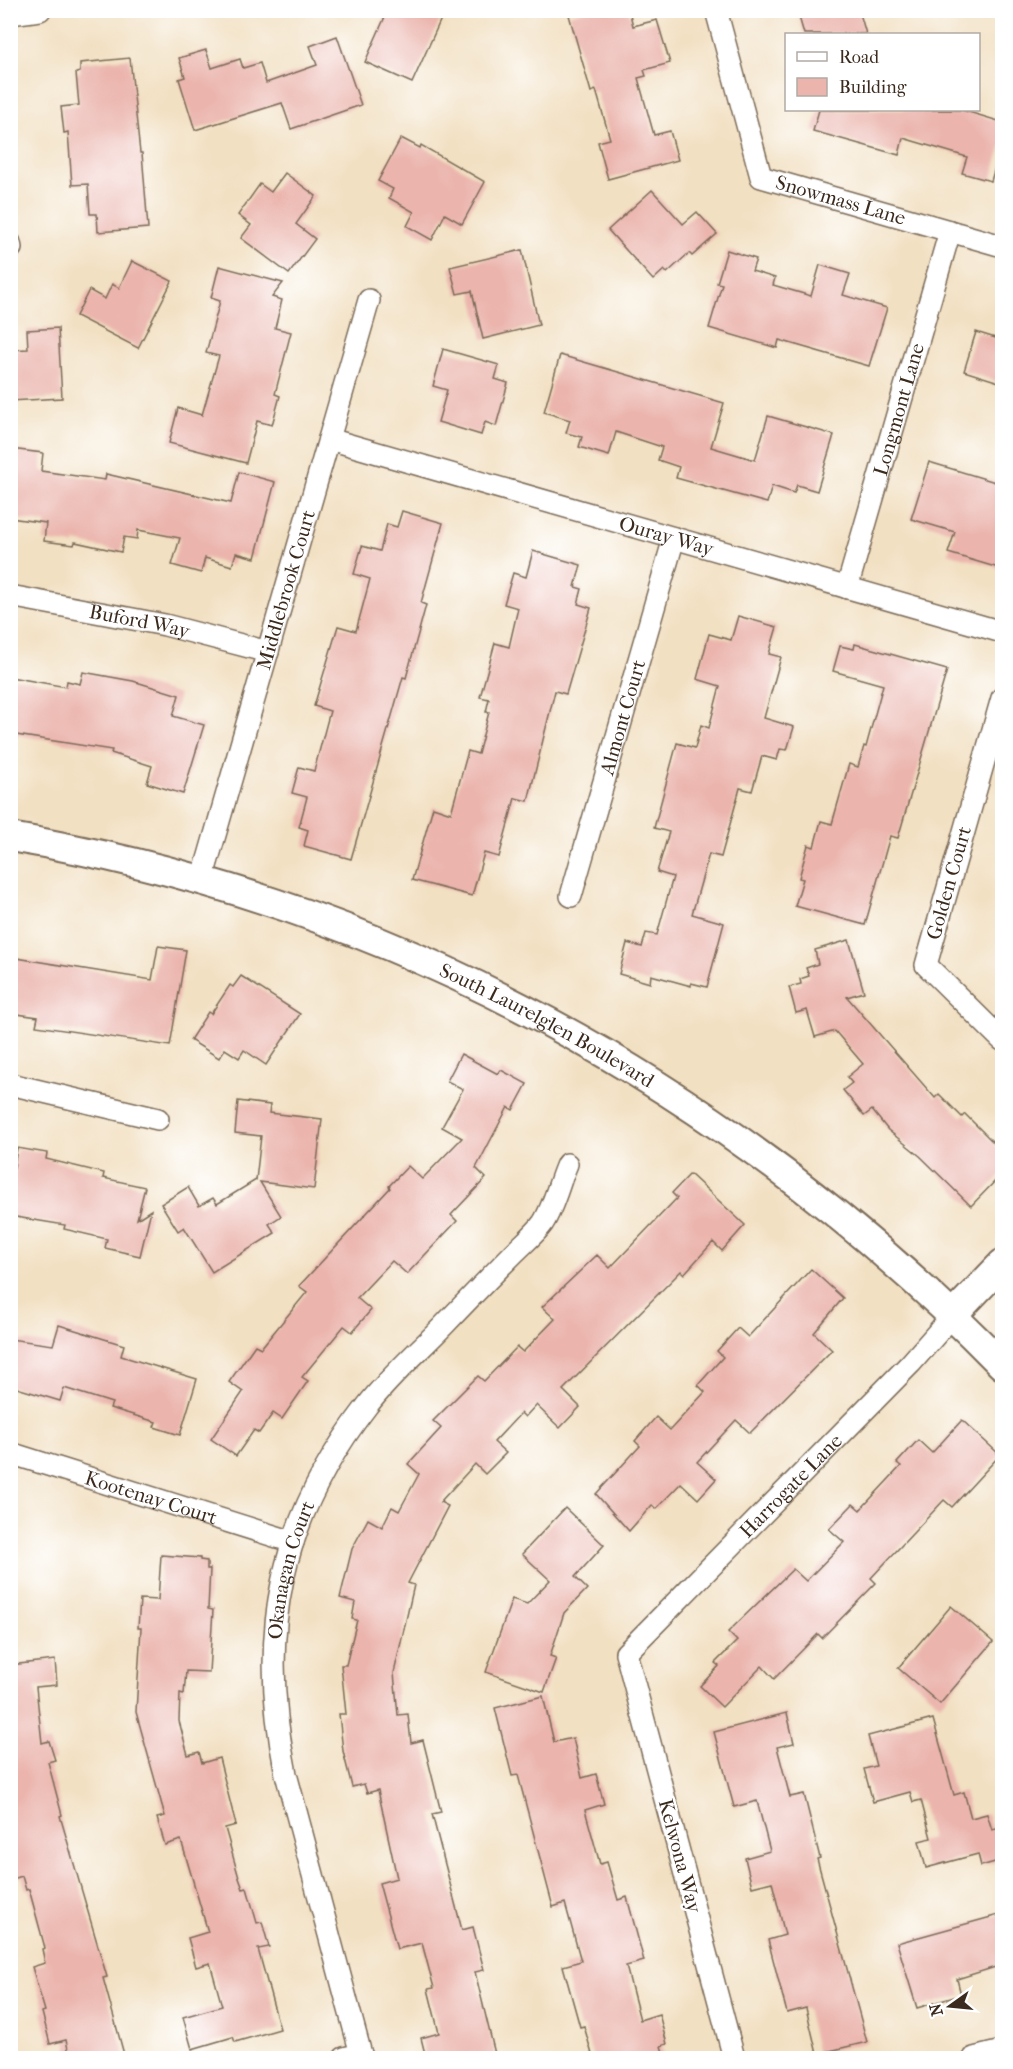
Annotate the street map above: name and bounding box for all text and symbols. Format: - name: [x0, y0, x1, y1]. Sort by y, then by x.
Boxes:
- legend: [785, 33, 980, 111]
- text: Road: [839, 47, 879, 68]
- text: Building: [839, 77, 907, 98]
- street label: Snowmass Lane: [773, 170, 909, 229]
- street label: Longmont Lane: [869, 340, 929, 478]
- street label: Middlebrook Court: [252, 507, 319, 672]
- street label: Ouray Way: [616, 511, 718, 561]
- street label: Buford Way: [88, 600, 194, 643]
- street label: Almont Court: [595, 657, 650, 778]
- street label: Golden Court: [922, 824, 976, 942]
- street label: South Laurelglen Boulevard: [436, 958, 659, 1093]
- street label: Harrogate Lane: [735, 1429, 847, 1542]
- street label: Kootenay Court: [82, 1466, 220, 1529]
- street label: Okanagan Court: [263, 1497, 319, 1640]
- street label: Kelwona Way: [654, 1797, 707, 1917]
- north arrow: [920, 1976, 980, 2036]
- text: N: [925, 2001, 947, 2018]

